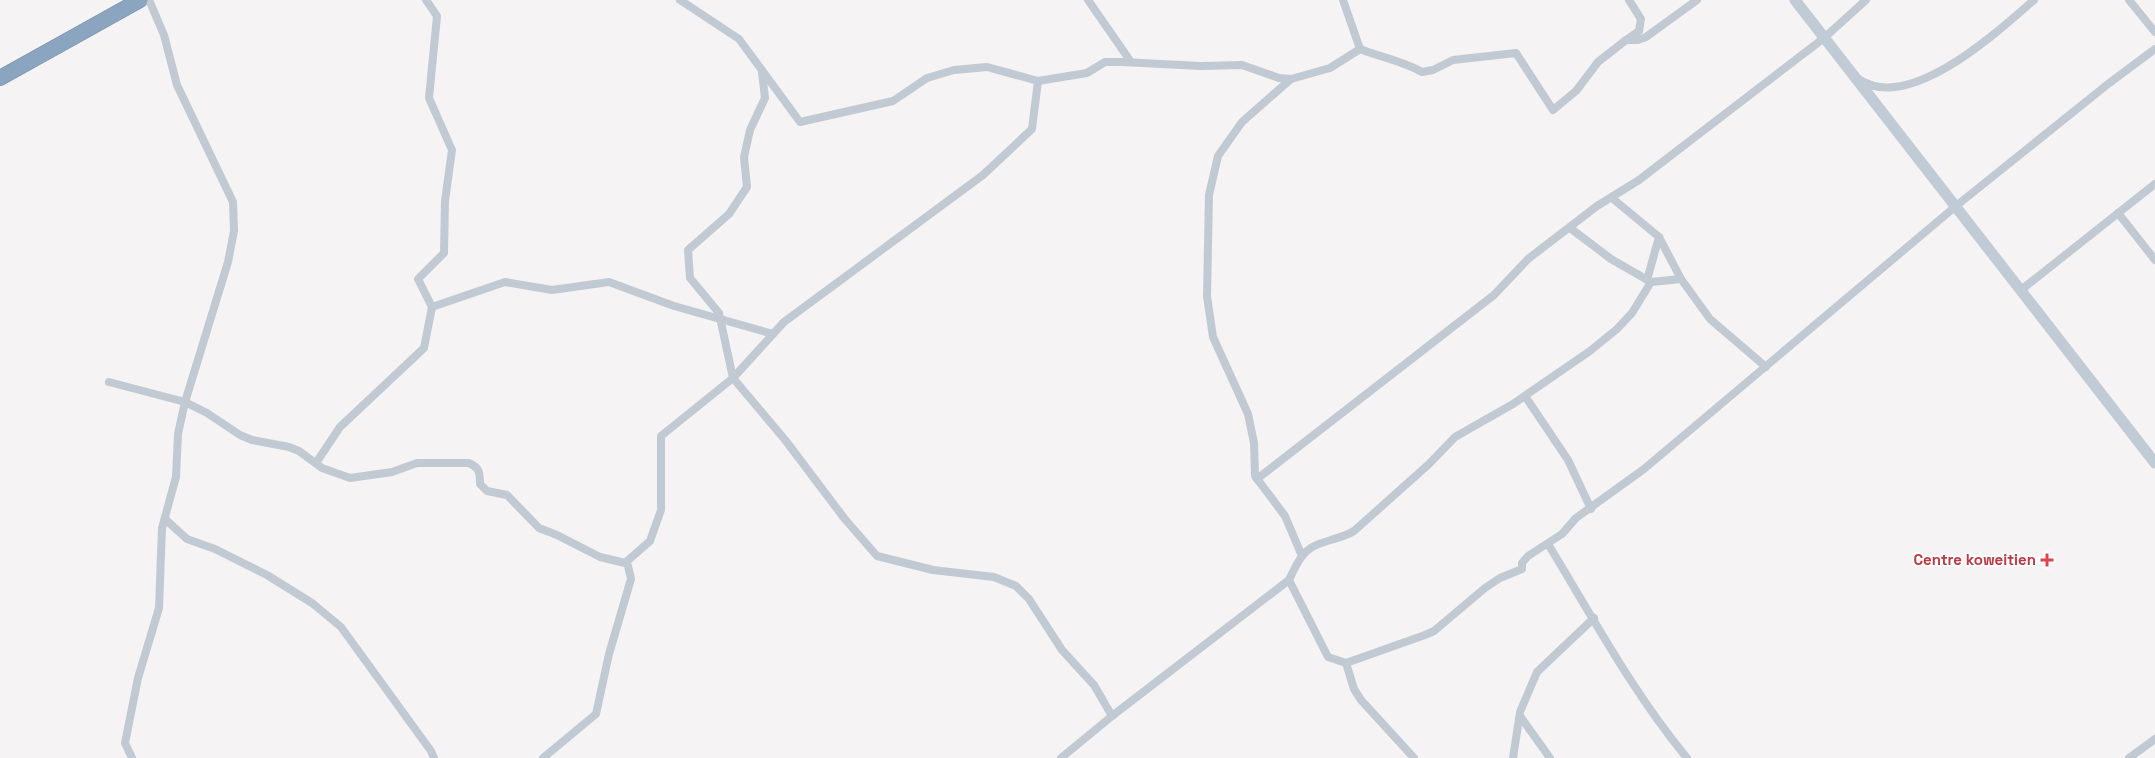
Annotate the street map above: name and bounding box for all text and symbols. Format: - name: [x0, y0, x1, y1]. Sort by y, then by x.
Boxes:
- place label: Centre koweitien: [1913, 550, 2036, 569]
- marker: Centre koweitien: [2040, 553, 2054, 567]

